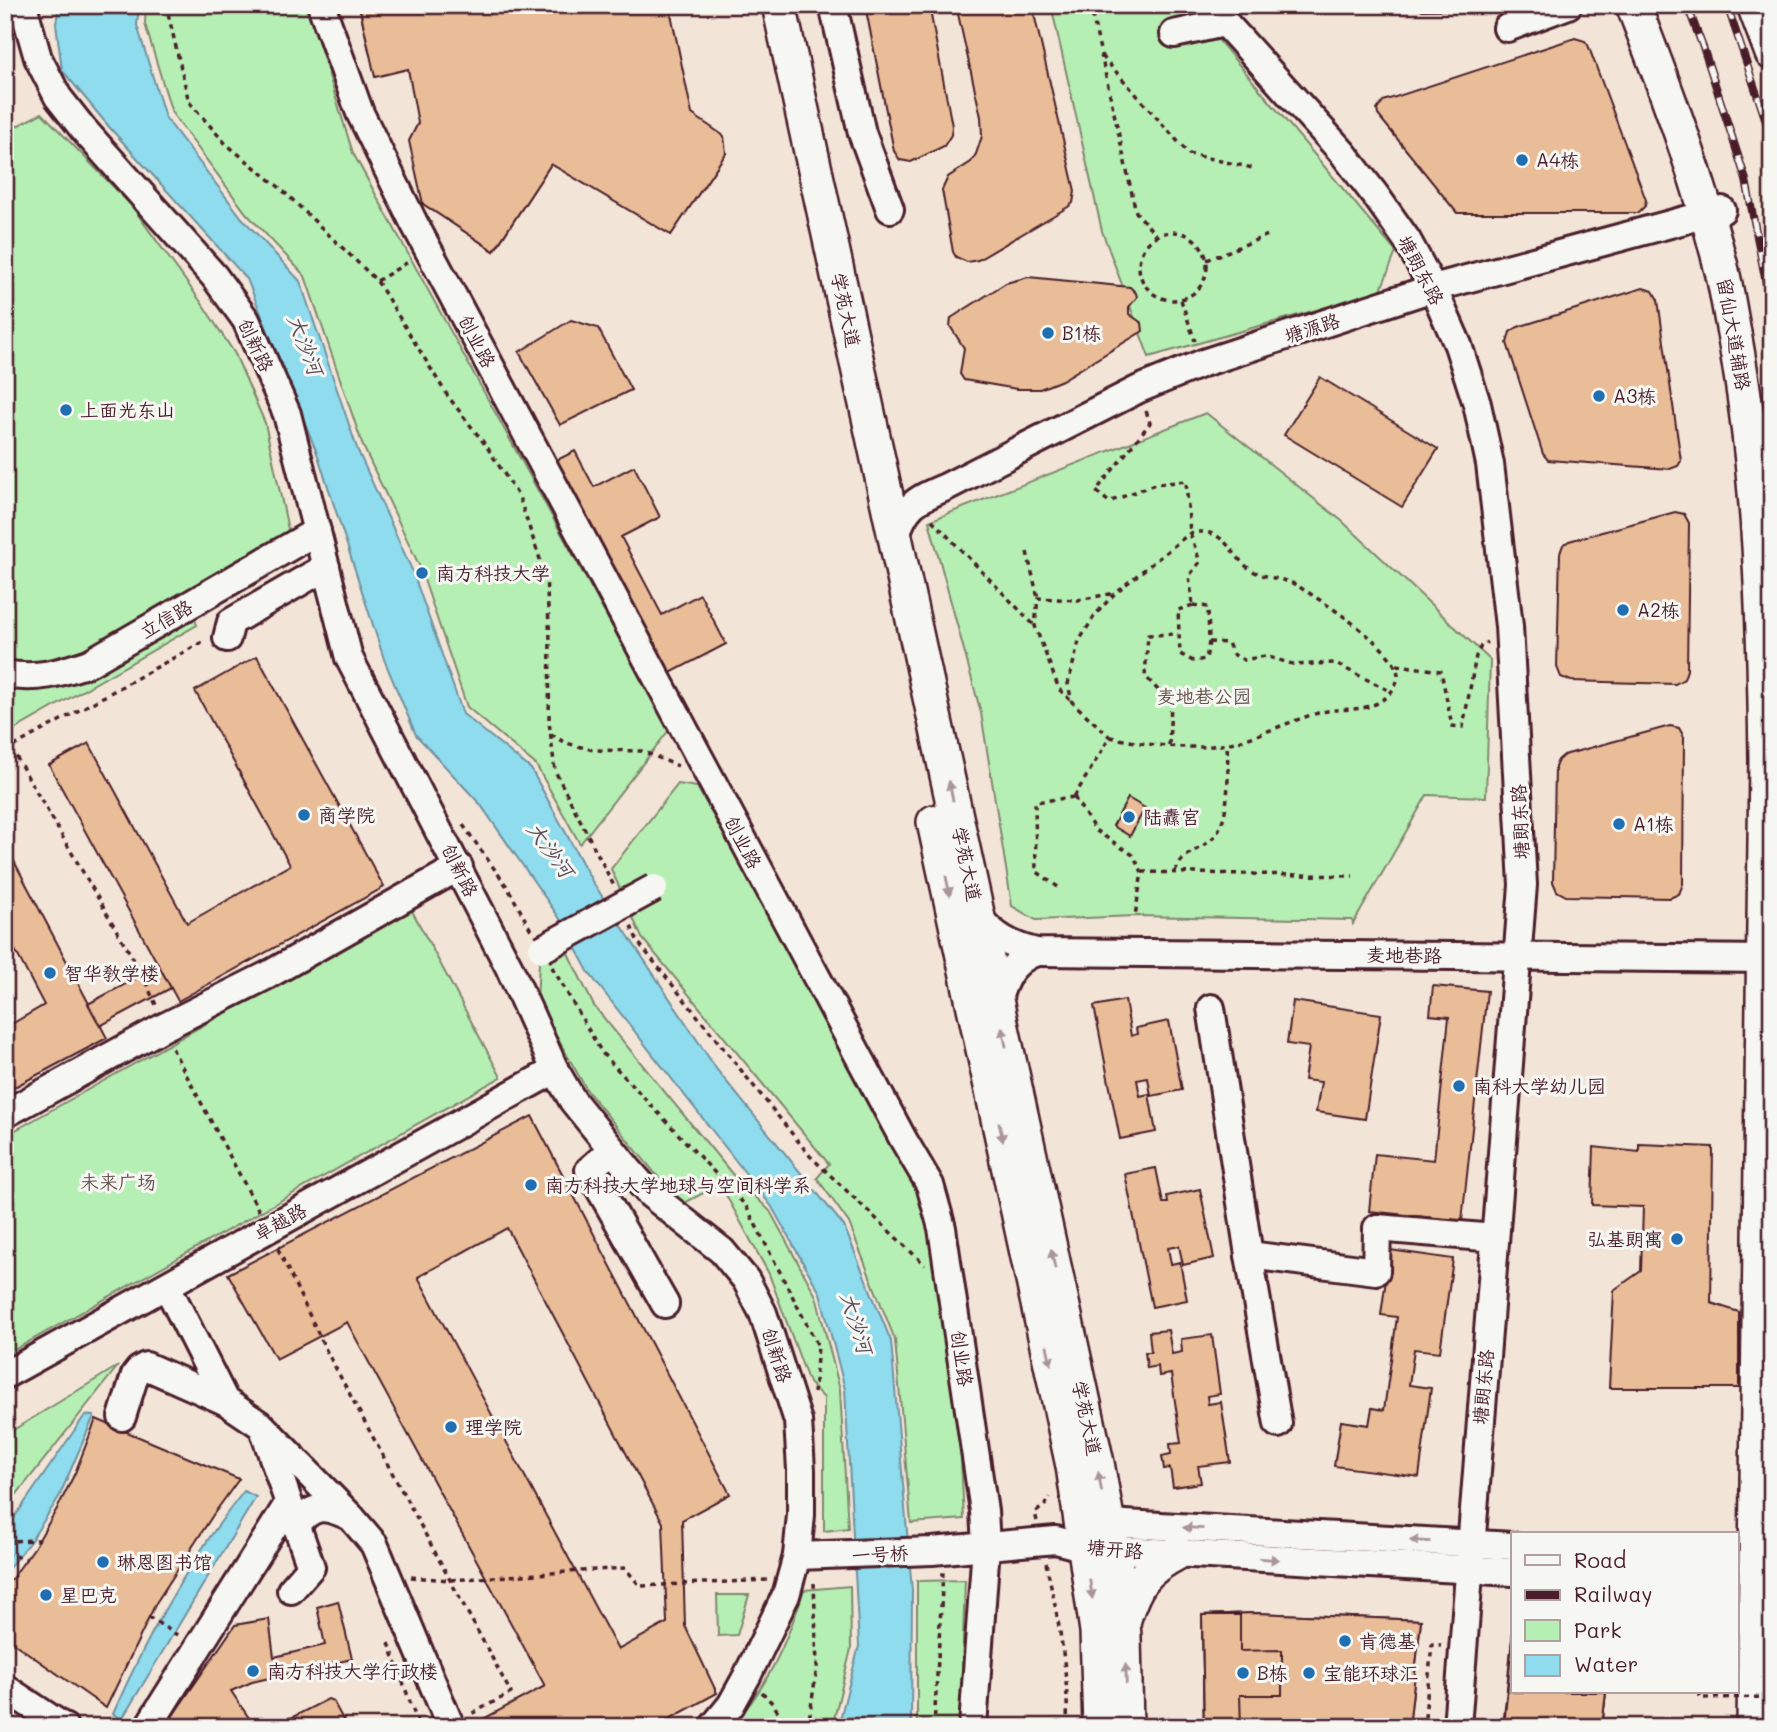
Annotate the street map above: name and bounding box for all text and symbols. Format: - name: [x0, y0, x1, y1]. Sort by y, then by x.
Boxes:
- place label: A4栋: [1536, 147, 1579, 172]
- marker: A4栋: [1514, 152, 1530, 168]
- street label: 塘朗东路: [1393, 230, 1450, 309]
- street label: 学苑大道: [826, 270, 867, 350]
- street label: 留仙大道辅路: [1712, 276, 1757, 392]
- street label: 塘源路: [1281, 307, 1343, 348]
- water label: 大沙河: [283, 310, 331, 382]
- street label: 创业路: [453, 310, 502, 372]
- street label: 创新路: [233, 314, 280, 376]
- place label: B1栋: [1062, 320, 1101, 345]
- marker: B1栋: [1040, 325, 1056, 341]
- place label: A3栋: [1613, 383, 1656, 408]
- marker: A3栋: [1591, 388, 1607, 404]
- place label: 上面光东山: [80, 397, 175, 422]
- marker: 上面光东山: [58, 402, 74, 418]
- place label: 南方科技大学: [436, 560, 550, 585]
- marker: 南方科技大学: [414, 565, 430, 581]
- street label: 立信路: [135, 593, 197, 644]
- place label: A2栋: [1637, 597, 1680, 622]
- marker: A2栋: [1615, 602, 1631, 618]
- park label: 麦地巷公园: [1156, 683, 1252, 708]
- one-way arrow: [945, 780, 956, 802]
- street label: 塘朗东路: [1505, 783, 1534, 861]
- place label: 商学院: [318, 802, 375, 827]
- place label: 陆纛宫: [1143, 804, 1200, 829]
- marker: 商学院: [296, 807, 312, 823]
- marker: 陆纛宫: [1121, 809, 1137, 825]
- street label: 创业路: [719, 811, 768, 873]
- place label: A1栋: [1633, 811, 1674, 836]
- water label: 大沙河: [522, 816, 582, 885]
- marker: A1栋: [1611, 816, 1627, 832]
- street label: 学苑大道: [947, 824, 988, 904]
- street label: 创新路: [436, 839, 485, 901]
- one-way arrow: [942, 875, 953, 897]
- street label: 麦地巷路: [1366, 941, 1442, 968]
- place label: 智华教学楼: [64, 960, 159, 985]
- marker: 智华教学楼: [42, 965, 58, 981]
- one-way arrow: [999, 1026, 1010, 1048]
- place label: 南科大学幼儿园: [1473, 1073, 1606, 1098]
- marker: 南科大学幼儿园: [1451, 1078, 1467, 1094]
- one-way arrow: [995, 1121, 1006, 1143]
- park label: 未来广场: [80, 1169, 156, 1194]
- place label: 南方科技大学地球与空间科学系: [545, 1172, 811, 1197]
- marker: 南方科技大学地球与空间科学系: [523, 1177, 539, 1193]
- street label: 卓越路: [249, 1197, 311, 1246]
- place label: 弘基朗寓: [1587, 1226, 1663, 1251]
- marker: 弘基朗寓: [1669, 1231, 1685, 1247]
- one-way arrow: [1047, 1248, 1058, 1270]
- water label: 大沙河: [835, 1288, 880, 1360]
- street label: 创新路: [757, 1324, 798, 1386]
- street label: 创业路: [946, 1328, 979, 1388]
- one-way arrow: [1043, 1344, 1054, 1366]
- street label: 塘朗东路: [1467, 1348, 1498, 1426]
- street label: 学苑大道: [1067, 1378, 1108, 1458]
- place label: 理学院: [465, 1414, 522, 1439]
- marker: 理学院: [443, 1419, 459, 1435]
- one-way arrow: [1095, 1471, 1106, 1493]
- one-way arrow: [1182, 1522, 1204, 1533]
- legend: [1511, 1532, 1738, 1694]
- street label: 塘开路: [1086, 1534, 1145, 1563]
- one-way arrow: [1409, 1536, 1431, 1547]
- street label: 一号桥: [851, 1540, 909, 1567]
- text: Road: [1574, 1546, 1626, 1573]
- place label: 琳恩图书馆: [117, 1549, 212, 1574]
- one-way arrow: [1259, 1553, 1281, 1564]
- marker: 琳恩图书馆: [95, 1554, 111, 1570]
- one-way arrow: [1086, 1578, 1097, 1600]
- text: Railway: [1574, 1580, 1653, 1607]
- place label: 星巴克: [60, 1582, 117, 1607]
- marker: 星巴克: [38, 1587, 54, 1603]
- text: Park: [1574, 1616, 1622, 1643]
- place label: 肯德基: [1359, 1628, 1416, 1653]
- marker: 肯德基: [1337, 1633, 1353, 1649]
- text: Water: [1574, 1650, 1638, 1677]
- place label: 南方科技大学行政楼: [267, 1658, 438, 1683]
- place label: B栋: [1257, 1660, 1288, 1685]
- place label: 宝能环球汇: [1323, 1660, 1418, 1685]
- marker: 南方科技大学行政楼: [245, 1663, 261, 1679]
- one-way arrow: [1120, 1663, 1131, 1685]
- marker: B栋: [1235, 1665, 1251, 1681]
- marker: 宝能环球汇: [1301, 1665, 1317, 1681]

